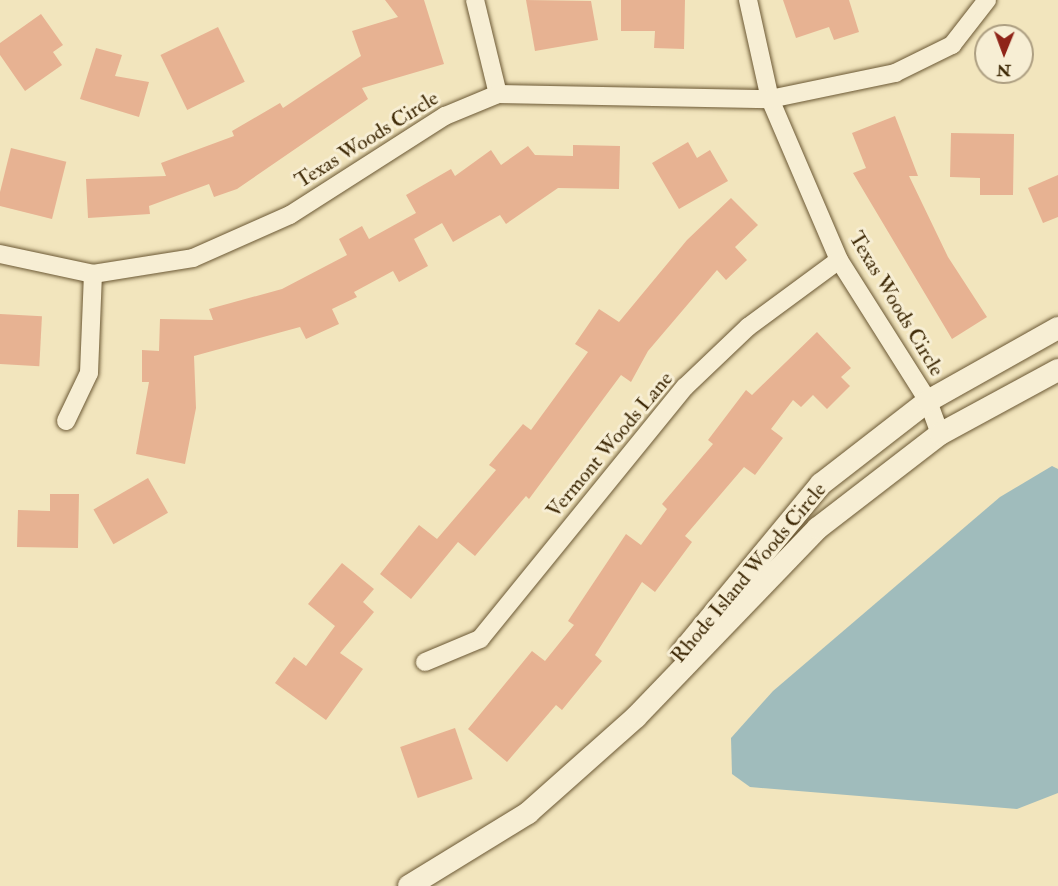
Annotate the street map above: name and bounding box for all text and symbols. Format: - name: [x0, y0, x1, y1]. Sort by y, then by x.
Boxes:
- north arrow: [974, 24, 1034, 84]
- text: N: [996, 60, 1011, 80]
- street label: Texas Woods Circle: [291, 86, 443, 194]
- street label: Texas Woods Circle: [843, 227, 949, 381]
- street label: Vermont Woods Lane: [542, 367, 678, 523]
- street label: Rhode Island Woods Circle: [666, 478, 832, 668]

